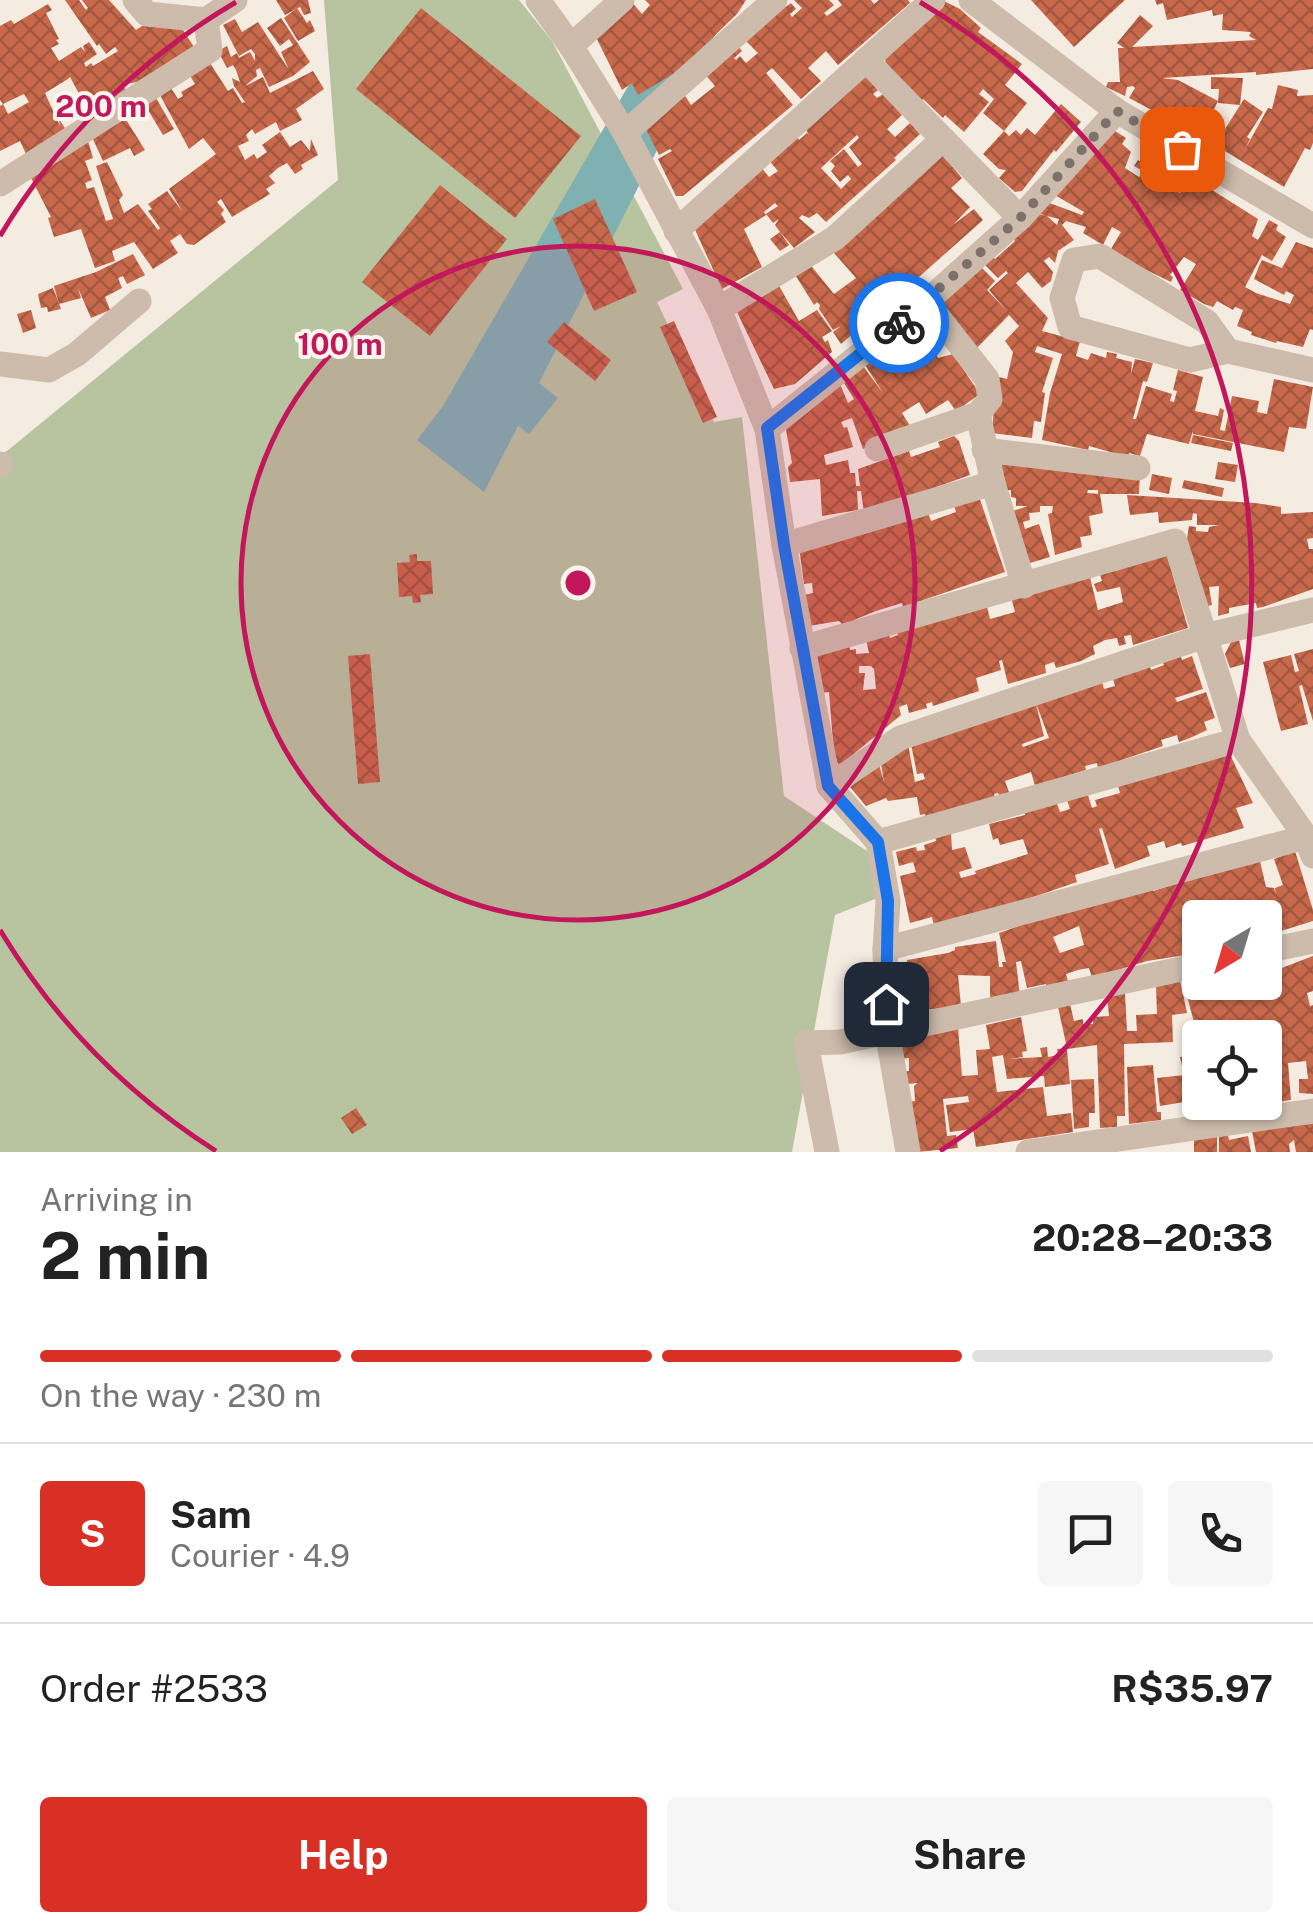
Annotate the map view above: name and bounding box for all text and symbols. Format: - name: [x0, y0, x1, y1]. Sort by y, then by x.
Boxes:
- text: 200 m: [55, 88, 147, 124]
- pin: [1140, 107, 1225, 192]
- icon: bag: [1155, 122, 1210, 177]
- courier: [849, 273, 949, 373]
- icon: bike: [872, 296, 927, 351]
- text: 100 m: [297, 326, 383, 362]
- centre of rings: [560, 565, 596, 601]
- north arrow: [1182, 900, 1282, 1000]
- map controls: [1182, 900, 1282, 1120]
- pin: [844, 962, 929, 1047]
- icon: home: [859, 977, 914, 1032]
- button: locate: [1182, 1020, 1282, 1120]
- text: Arriving in: [40, 1181, 193, 1218]
- text: 20:28–20:33: [1032, 1215, 1273, 1260]
- text: 2 min: [40, 1217, 210, 1294]
- text: On the way · 230 m: [40, 1377, 321, 1414]
- button: chat: [1038, 1481, 1143, 1586]
- button: phone: [1168, 1481, 1273, 1586]
- text: Sam: [170, 1492, 252, 1537]
- text: S: [79, 1511, 106, 1556]
- text: Courier · 4.9: [170, 1537, 350, 1574]
- text: Order #2533: [40, 1666, 268, 1711]
- text: R$35.97: [1111, 1666, 1273, 1711]
- button: Help: [40, 1797, 647, 1912]
- button: Share: [667, 1797, 1273, 1912]

